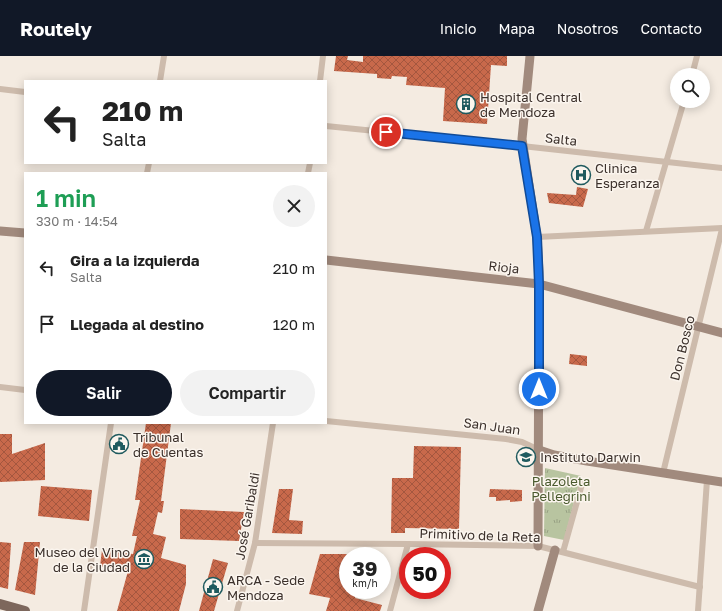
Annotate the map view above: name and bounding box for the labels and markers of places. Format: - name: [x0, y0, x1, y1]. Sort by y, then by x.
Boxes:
- place label: Hospital Central de Mendoza: [480, 89, 582, 120]
- building icon: Hospital Central de Mendoza: [455, 93, 477, 115]
- pin: [369, 115, 403, 149]
- place label: Clinica Esperanza: [595, 160, 660, 191]
- hospital icon: Clinica Esperanza: [570, 164, 592, 186]
- place label: Tribunal de Cuentas: [133, 429, 203, 460]
- public building icon: Tribunal de Cuentas: [108, 433, 130, 455]
- school or university icon: Instituto Darwin: [515, 446, 537, 468]
- place label: Instituto Darwin: [540, 449, 641, 465]
- place label: Museo del Vino de la Ciudad: [35, 544, 130, 575]
- museum icon: Museo del Vino de la Ciudad: [133, 548, 155, 570]
- place label: ARCA - Sede Mendoza: [227, 572, 305, 603]
- public building icon: ARCA - Sede Mendoza: [202, 576, 224, 598]

